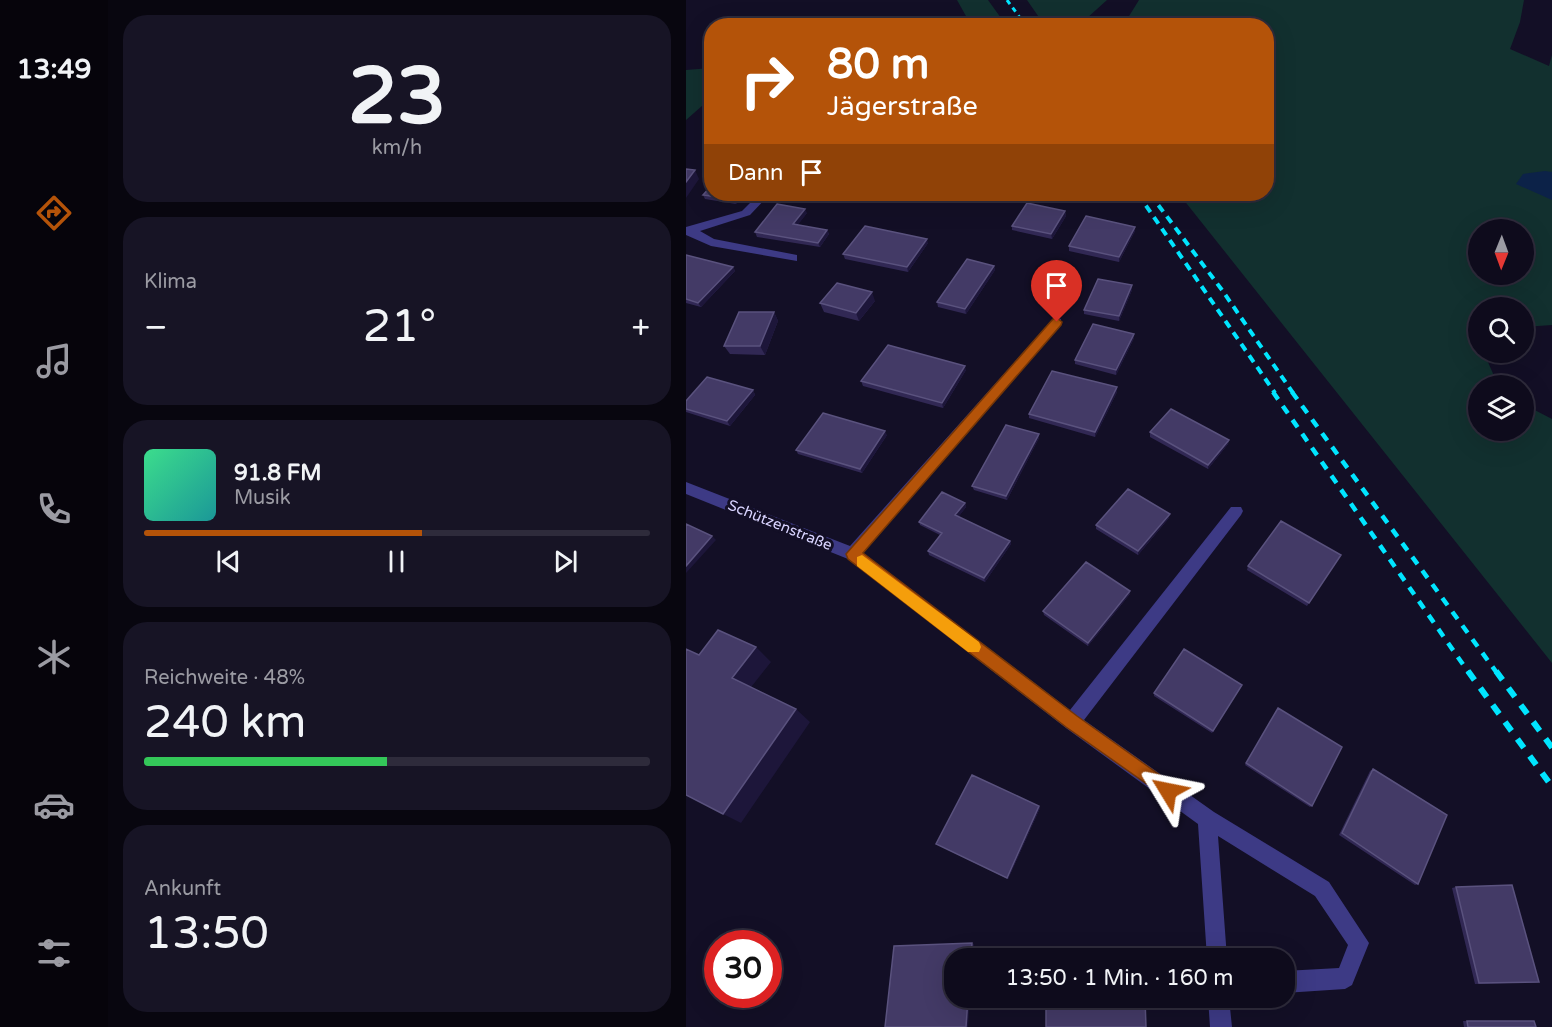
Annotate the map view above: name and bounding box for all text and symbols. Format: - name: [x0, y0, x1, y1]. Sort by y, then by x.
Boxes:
- text: 80 m: [827, 39, 929, 90]
- icon: right: [728, 42, 806, 120]
- text: 23: [348, 50, 446, 144]
- text: 13:49: [17, 53, 91, 86]
- text: Jägerstraße: [827, 90, 978, 123]
- text: km/h: [372, 136, 422, 160]
- icon: arrive: [795, 156, 828, 189]
- text: Dann: [728, 160, 783, 186]
- icon: directions: [33, 192, 75, 234]
- north arrow: [1468, 219, 1534, 285]
- map controls: [1468, 219, 1534, 441]
- pin: [1031, 260, 1082, 322]
- icon: arrive: [1040, 269, 1073, 302]
- text: Klima: [144, 270, 197, 294]
- button: search: [1468, 297, 1534, 363]
- text: 21°: [363, 300, 436, 354]
- text: −: [144, 308, 168, 347]
- text: +: [631, 308, 650, 347]
- icon: music: [33, 340, 75, 382]
- button: layers: [1468, 375, 1534, 441]
- text: 91.8 FM: [234, 460, 321, 486]
- text: Musik: [234, 486, 291, 510]
- icon: phone: [33, 488, 75, 530]
- street label: Schützenstraße: [725, 496, 835, 554]
- icon: previous: [212, 545, 245, 578]
- icon: pause: [380, 545, 413, 578]
- icon: next: [549, 545, 582, 578]
- icon: climate: [33, 636, 75, 678]
- text: Reichweite · 48%: [144, 666, 305, 690]
- text: 240 km: [144, 696, 306, 750]
- position arrow: [1136, 759, 1200, 823]
- icon: car: [33, 784, 75, 826]
- text: Ankunft: [144, 877, 221, 901]
- text: 13:50: [144, 907, 269, 961]
- speed limit sign: 30: [704, 930, 782, 1008]
- icon: filters: [33, 932, 75, 974]
- text: 13:50 · 1 Min. · 160 m: [1006, 965, 1233, 991]

